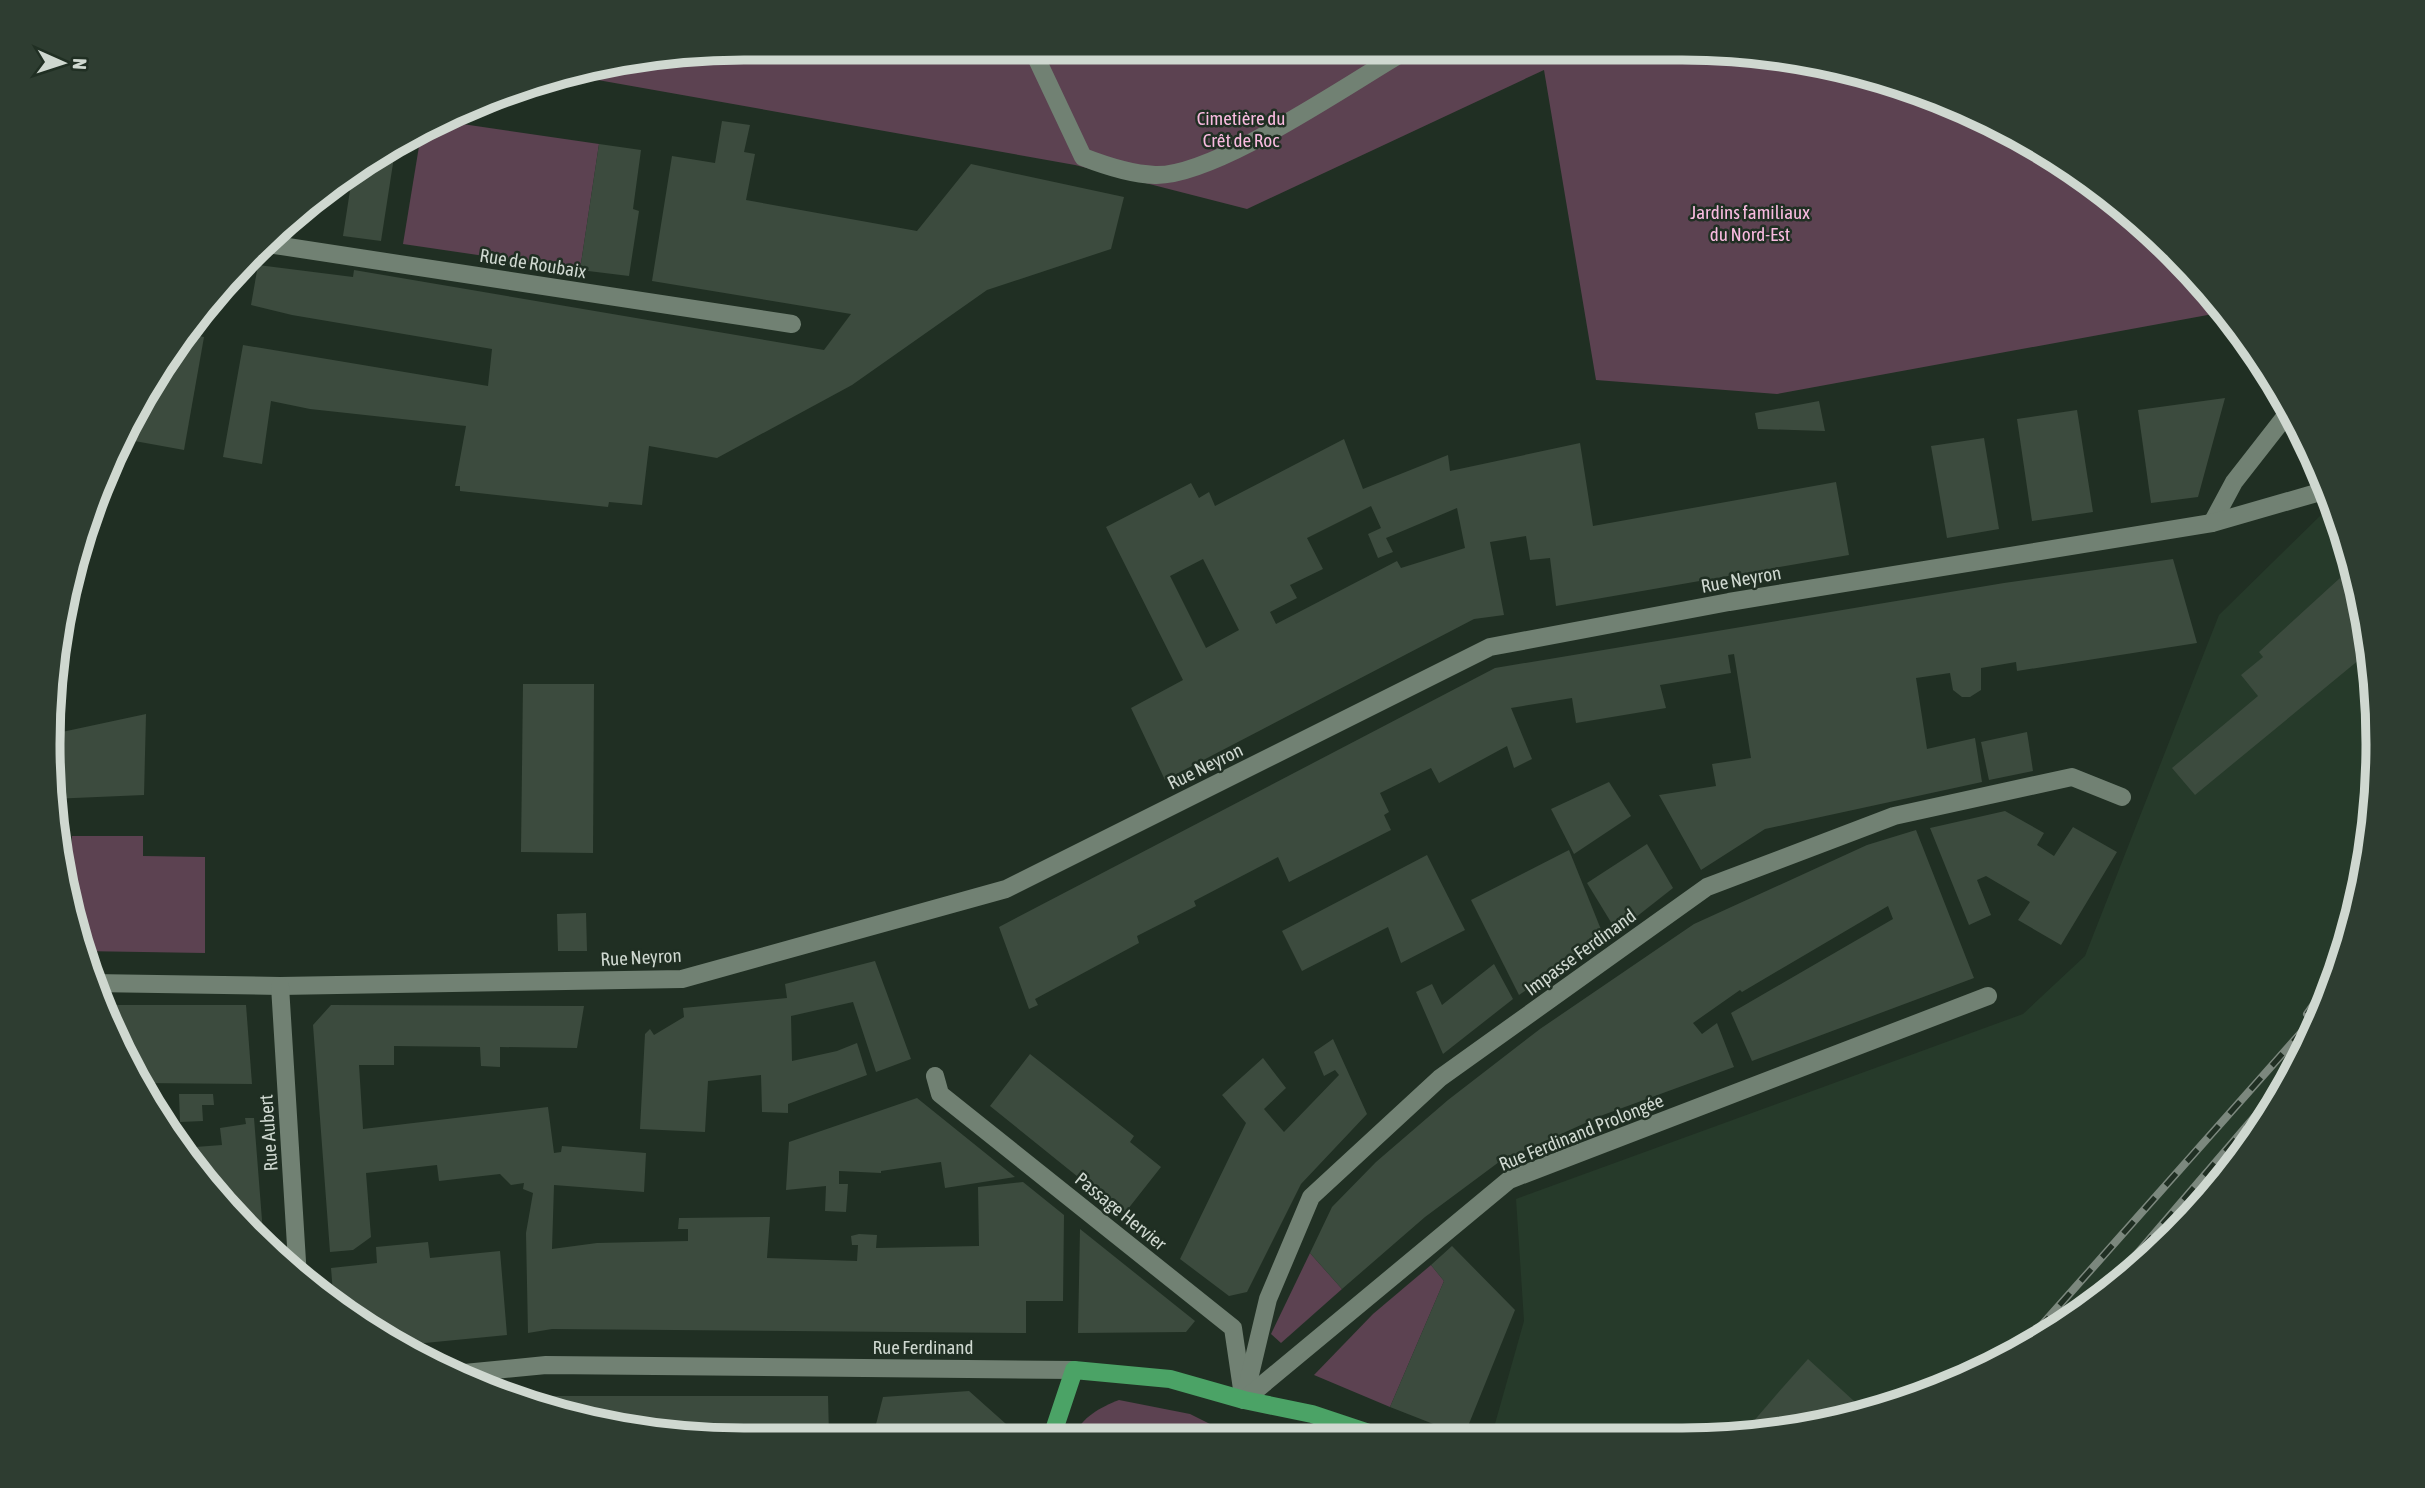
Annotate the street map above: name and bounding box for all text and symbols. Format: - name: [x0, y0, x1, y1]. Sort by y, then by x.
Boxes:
- north arrow: [28, 28, 98, 98]
- text: N: [69, 58, 91, 70]
- park label: Cimetière du Crêt de Roc: [1197, 107, 1285, 151]
- park label: Jardins familiaux du Nord-Est: [1690, 201, 1810, 245]
- street label: Rue de Roubaix: [478, 244, 588, 282]
- street label: Rue Neyron: [1699, 561, 1783, 597]
- street label: Rue Neyron: [1164, 738, 1246, 794]
- street label: Impasse Ferdinand: [1520, 904, 1640, 1000]
- street label: Rue Neyron: [600, 944, 682, 970]
- street label: Rue Ferdinand Prolongée: [1496, 1089, 1666, 1175]
- street label: Rue Aubert: [254, 1094, 282, 1172]
- street label: Passage Hervier: [1071, 1168, 1171, 1255]
- street label: Rue Ferdinand: [872, 1336, 974, 1358]

